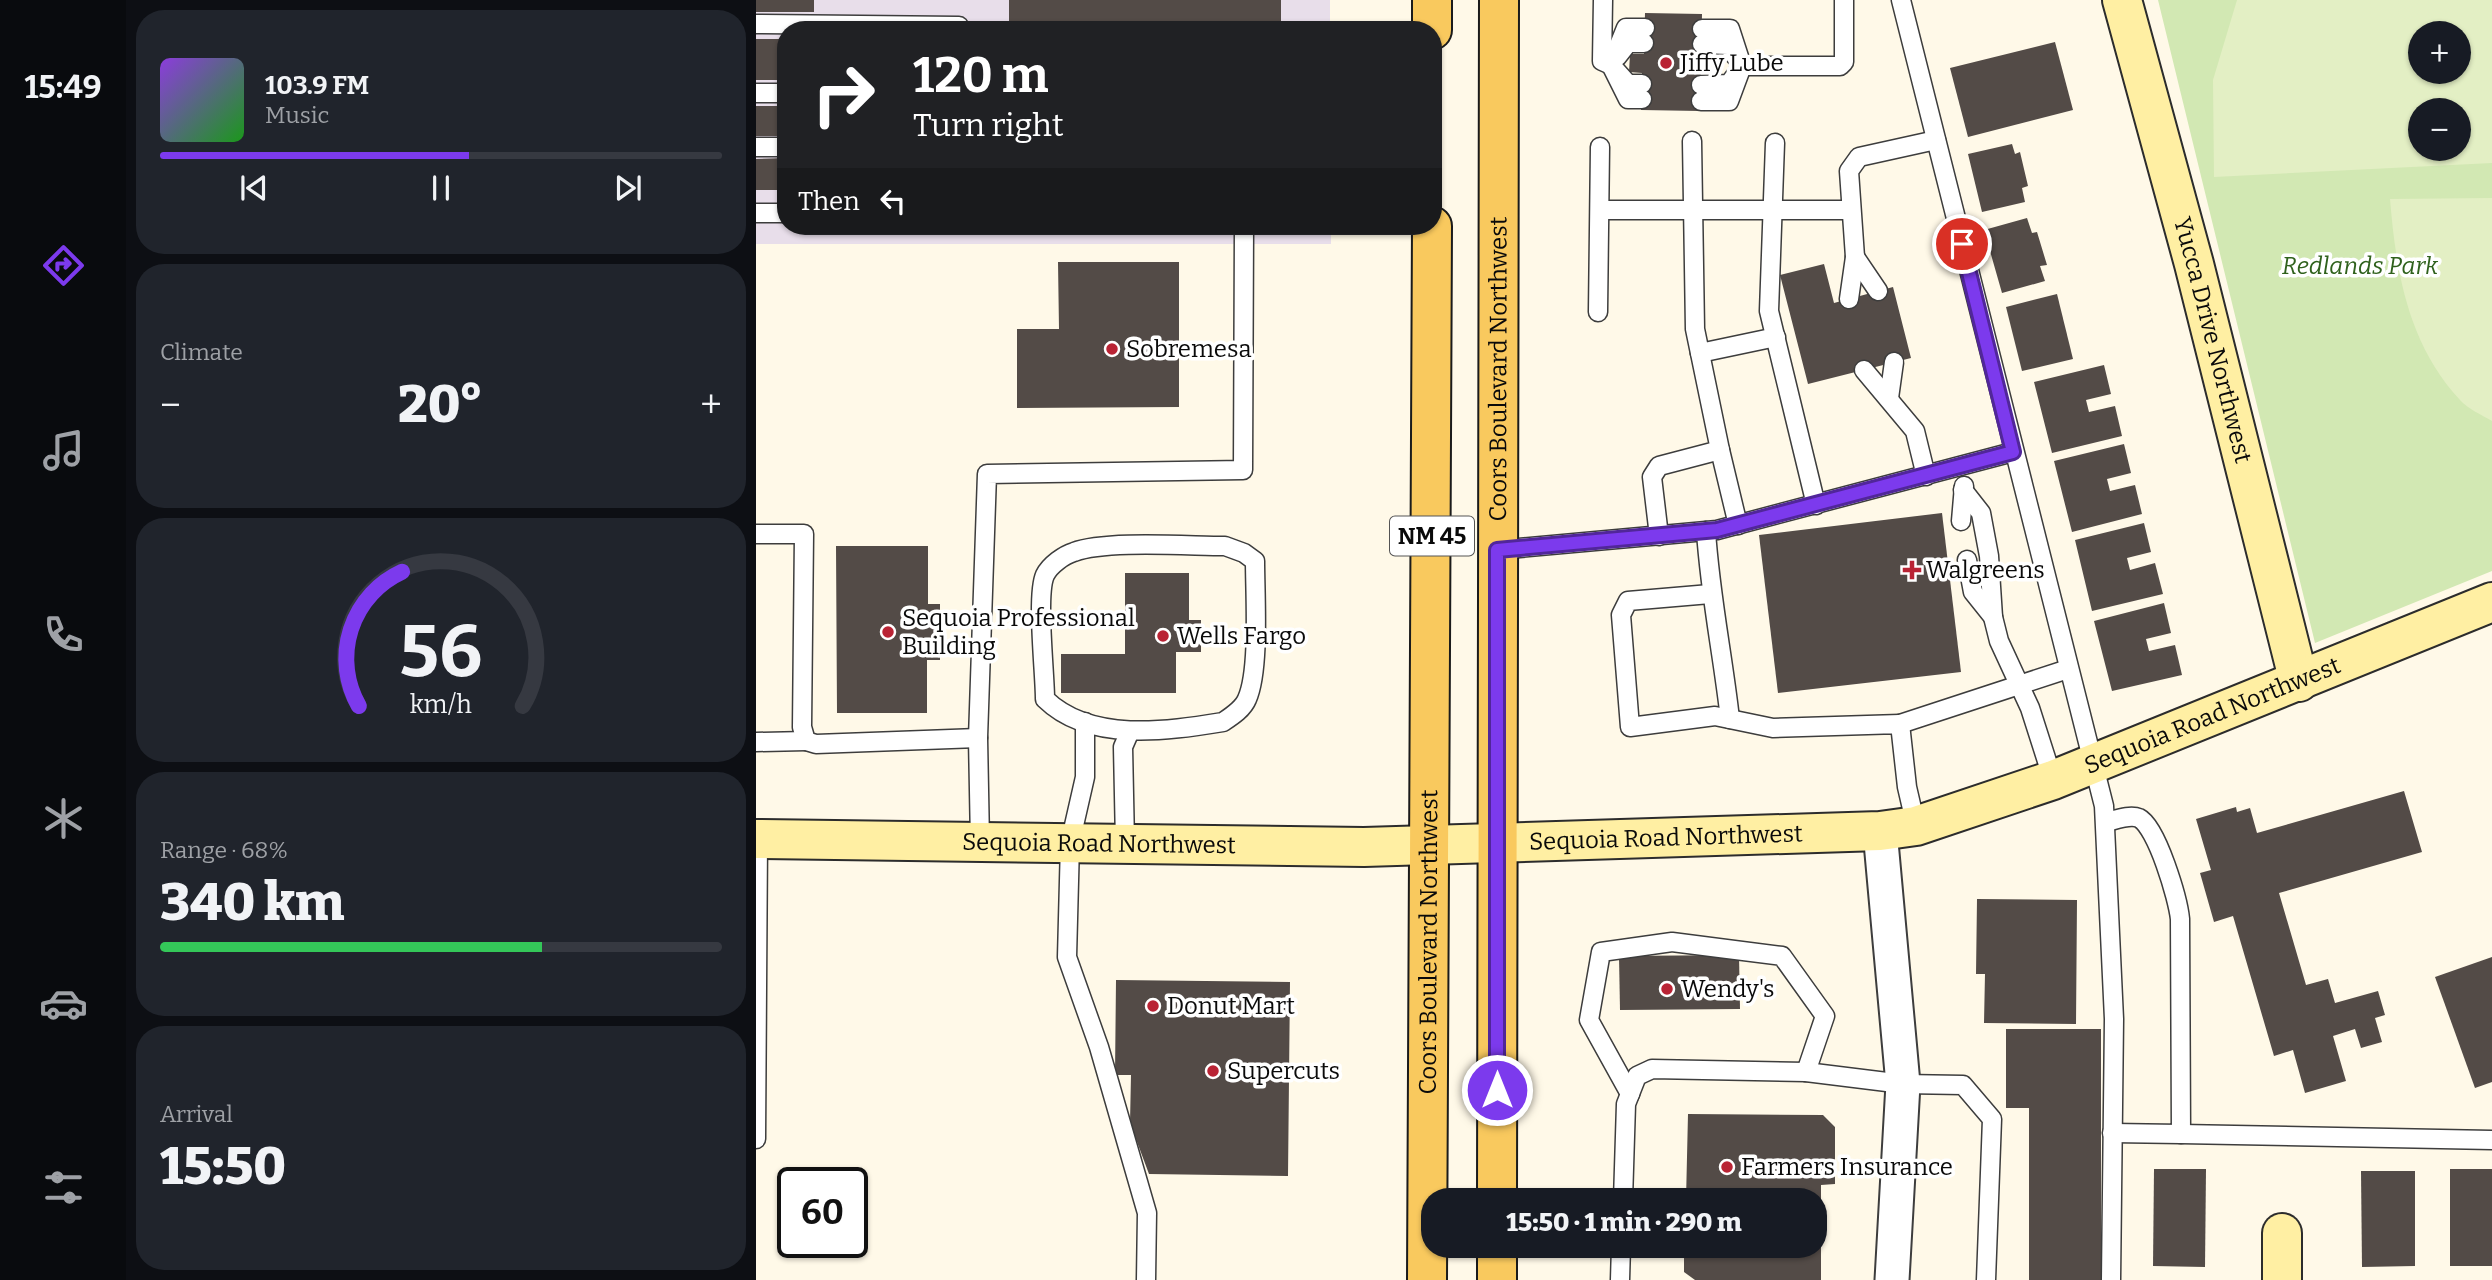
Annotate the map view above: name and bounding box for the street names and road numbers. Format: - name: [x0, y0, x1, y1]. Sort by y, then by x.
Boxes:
- street label: Yucca Drive Northwest: [2168, 214, 2258, 466]
- street label: Coors Boulevard Northwest: [1484, 216, 1513, 521]
- road number: NM 45: [1390, 516, 1474, 556]
- street label: Sequoia Road Northwest: [2080, 651, 2345, 780]
- street label: Coors Boulevard Northwest: [1414, 789, 1443, 1095]
- street label: Sequoia Road Northwest: [1529, 819, 1803, 856]
- street label: Sequoia Road Northwest: [962, 828, 1236, 859]

